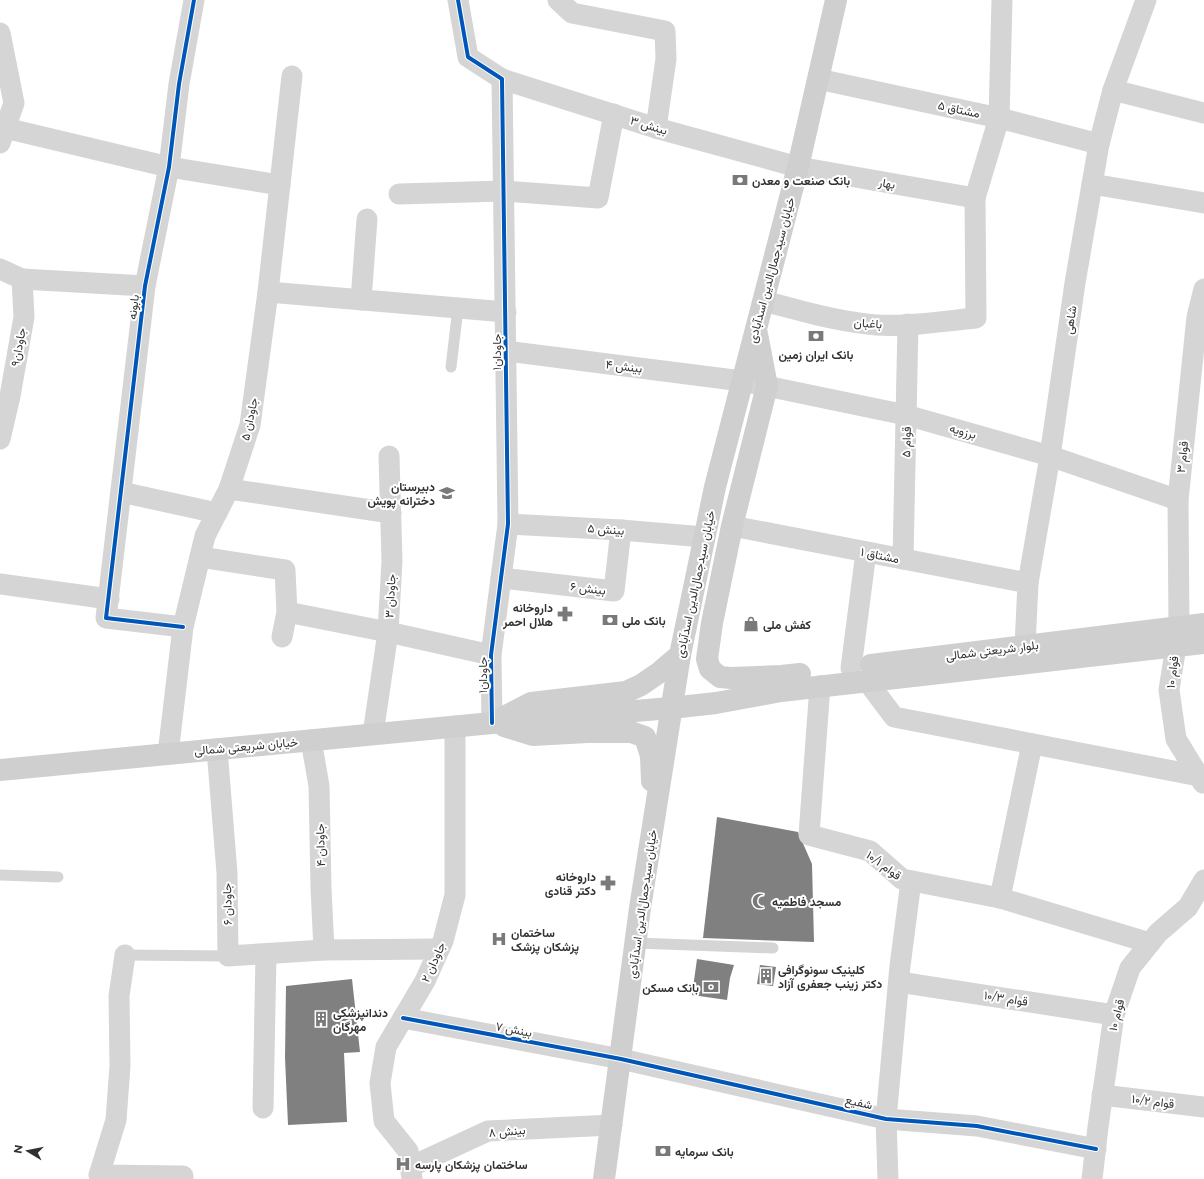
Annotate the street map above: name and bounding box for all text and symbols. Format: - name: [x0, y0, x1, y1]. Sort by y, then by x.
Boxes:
- street label: مشتاق ۵: [937, 97, 981, 121]
- street label: بینش ۳: [628, 112, 669, 139]
- bank icon: بانک صنعت و معدن: [731, 171, 749, 189]
- place label: بانک صنعت و معدن: [752, 173, 851, 189]
- street label: بهار: [876, 174, 897, 193]
- street label: خیابان سیدجمال‌الدین اسدآبادی: [744, 195, 799, 345]
- street label: بابونه: [124, 294, 143, 321]
- street label: شاهی: [1061, 305, 1080, 335]
- street label: باغبان: [853, 315, 883, 331]
- street label: جاودان۹: [7, 327, 30, 368]
- bank icon: بانک ایران زمین: [807, 327, 825, 345]
- street label: جاودان۱: [489, 334, 505, 370]
- place label: بانک ایران زمین: [779, 347, 854, 363]
- street label: بینش ۴: [605, 356, 643, 377]
- street label: جاودان ۵: [237, 396, 262, 442]
- street label: برزویه: [948, 420, 978, 443]
- street label: قوام ۵: [898, 426, 915, 458]
- street label: قوام ۳: [1173, 440, 1192, 474]
- place label: دبیرستان دخترانه پویش: [367, 479, 435, 509]
- school or university icon: دبیرستان دخترانه پویش: [438, 484, 456, 502]
- street label: خیابان سیدجمال‌الدین اسدآبادی: [672, 509, 719, 659]
- street label: بینش ۵: [587, 520, 625, 539]
- street label: مشتاق ۱: [859, 544, 901, 566]
- street label: جاودان ۳: [381, 574, 400, 619]
- street label: بینش ۶: [569, 578, 607, 599]
- place label: داروخانه هلال احمر: [502, 600, 553, 630]
- pharmacy icon: داروخانه هلال احمر: [556, 605, 574, 623]
- bank icon: بانک ملی: [601, 611, 619, 629]
- place label: بانک ملی: [622, 613, 666, 628]
- shop icon: کفش ملی: [742, 615, 760, 633]
- place label: کفش ملی: [763, 617, 812, 632]
- street label: بلوار شریعتی شمالی: [945, 637, 1039, 664]
- street label: قوام ۱۰: [1163, 655, 1182, 689]
- street label: جاودان۱: [475, 657, 491, 693]
- street label: خیابان شریعتی شمالی: [193, 734, 299, 759]
- street label: جاودان ۴: [312, 823, 329, 867]
- street label: خیابان سیدجمال‌الدین اسدآبادی: [624, 829, 661, 980]
- street label: قوام ۱۰/۱: [863, 847, 905, 884]
- place label: داروخانه دکتر قنادی: [545, 869, 596, 899]
- pharmacy icon: داروخانه دکتر قنادی: [599, 874, 617, 892]
- street label: جاودان ۶: [219, 883, 236, 925]
- mosque icon: مسجد فاطمیه: [751, 892, 769, 910]
- place label: مسجد فاطمیه: [772, 894, 842, 909]
- place label: ساختمان پزشکان پزشک: [511, 925, 579, 955]
- hospital icon: ساختمان پزشکان پزشک: [490, 930, 508, 948]
- street label: جاودان ۲: [417, 939, 449, 985]
- place label: کلینیک سونوگرافی دکتر زینب جعفری آزاد: [778, 962, 882, 992]
- building icon: کلینیک سونوگرافی دکتر زینب جعفری آزاد: [757, 967, 775, 985]
- bank icon: بانک مسکن: [702, 978, 720, 996]
- place label: بانک مسکن: [642, 980, 699, 995]
- street label: قوام ۱۰/۳: [983, 987, 1029, 1010]
- street label: قوام ۱۰: [1105, 997, 1128, 1033]
- place label: دندانپزشکی مهرگان: [333, 1005, 388, 1035]
- building icon: دندانپزشکی مهرگان: [312, 1010, 330, 1028]
- street label: بینش ۷: [494, 1018, 534, 1041]
- street label: قوام ۱۰/۲: [1131, 1091, 1175, 1112]
- street label: شفیع: [843, 1092, 874, 1114]
- street label: بینش ۸: [488, 1122, 526, 1141]
- north arrow: [8, 1131, 48, 1171]
- bank icon: بانک سرمایه: [654, 1142, 672, 1160]
- text: N: [10, 1144, 26, 1155]
- place label: بانک سرمایه: [675, 1144, 734, 1160]
- hospital icon: ساختمان پزشکان پارسه: [394, 1155, 412, 1173]
- place label: ساختمان پزشکان پارسه: [415, 1157, 528, 1173]

